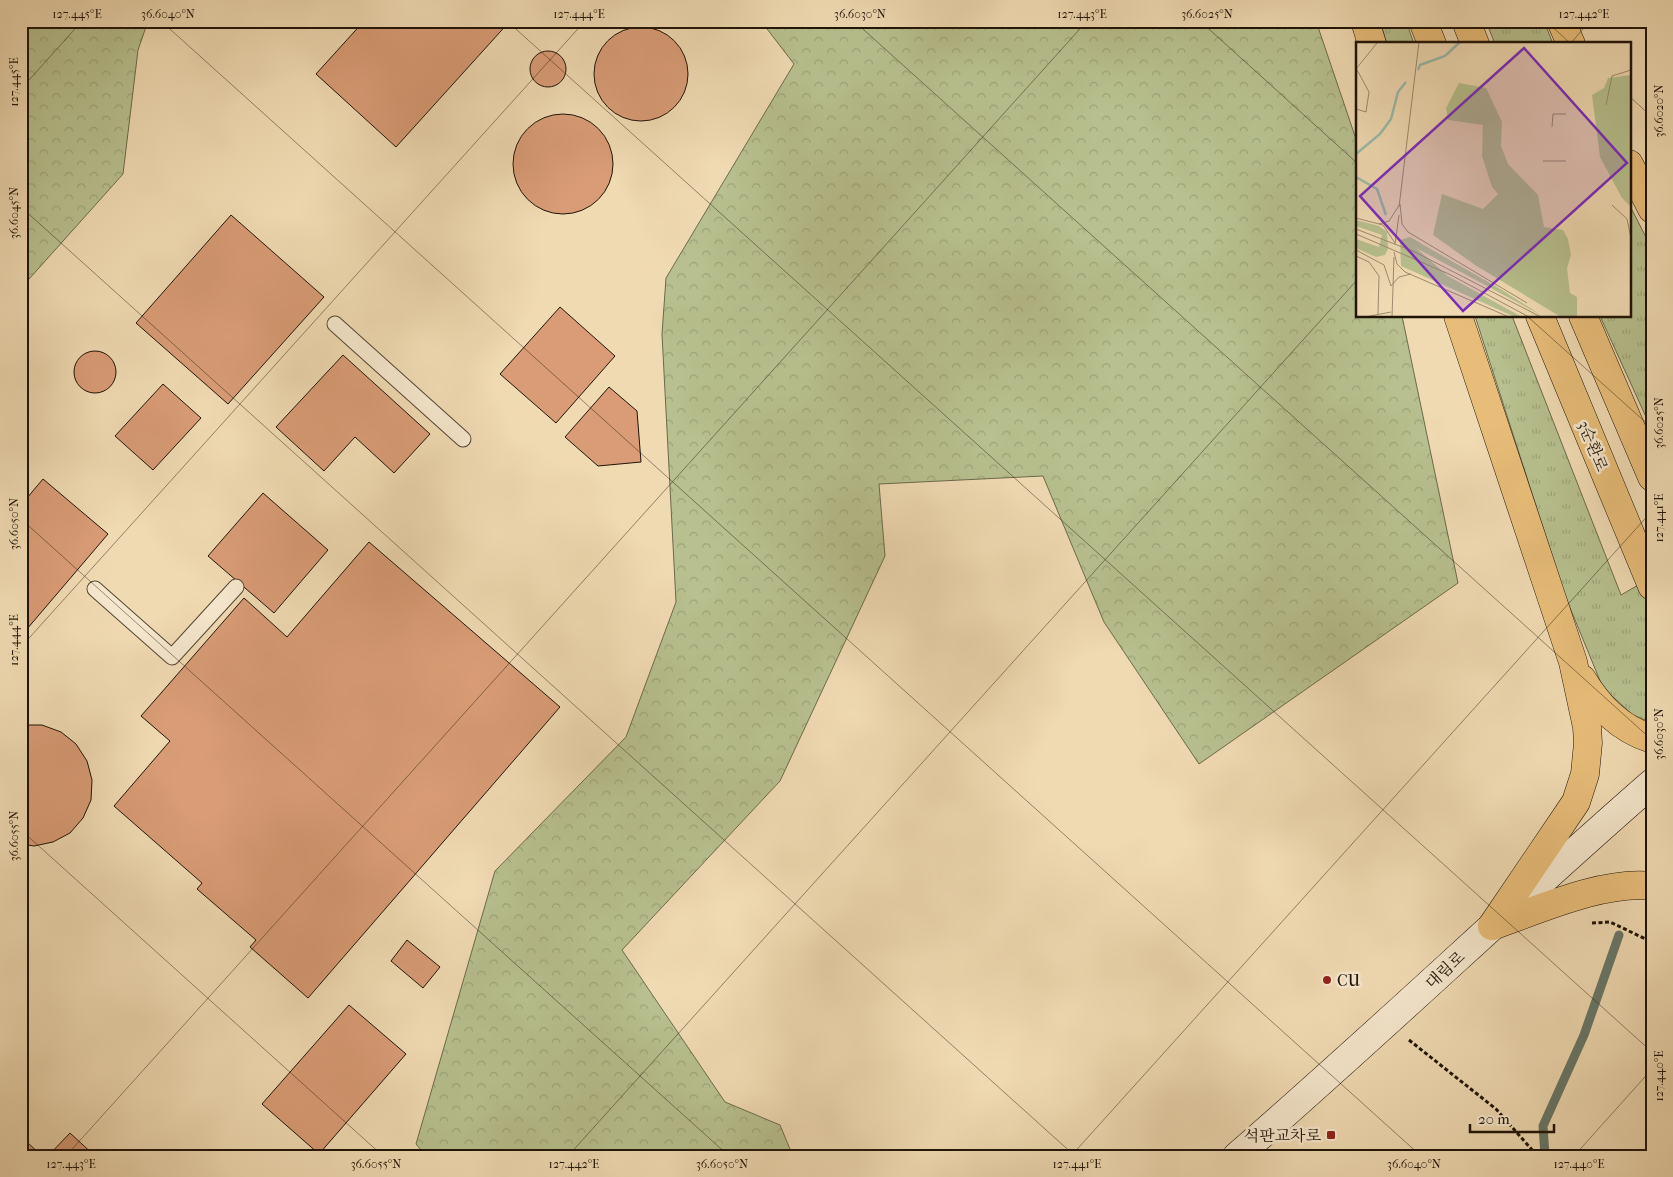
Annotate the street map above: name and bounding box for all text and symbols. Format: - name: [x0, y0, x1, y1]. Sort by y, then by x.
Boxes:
- text: 127.445°E: [52, 7, 102, 21]
- text: 36.6040°N: [141, 7, 195, 21]
- text: 127.444°E: [553, 7, 605, 21]
- text: 36.6030°N: [834, 7, 886, 21]
- text: 127.443°E: [1057, 7, 1107, 21]
- text: 36.6025°N: [1181, 7, 1233, 21]
- text: 127.442°E: [1559, 7, 1609, 21]
- inset map: [1356, 42, 1630, 318]
- text: 127.445°E: [7, 57, 21, 107]
- text: 36.6020°N: [1652, 84, 1666, 138]
- text: 36.6045°N: [7, 187, 21, 239]
- text: 36.6025°N: [1652, 397, 1666, 449]
- street label: 3순환로: [1574, 418, 1612, 475]
- text: 127.441°E: [1652, 494, 1666, 542]
- text: 36.6050°N: [7, 498, 21, 550]
- text: 127.444°E: [7, 614, 21, 666]
- text: 36.6030°N: [1652, 708, 1666, 760]
- text: 36.6055°N: [7, 811, 21, 861]
- street label: 대림로: [1422, 947, 1469, 993]
- place label: CU: [1337, 971, 1361, 990]
- marker: CU: [1321, 974, 1333, 986]
- text: 127.440°E: [1652, 1050, 1666, 1102]
- scale bar: [1470, 1102, 1554, 1134]
- text: 20 m: [1478, 1110, 1510, 1128]
- place label: 석판교차로: [1244, 1126, 1322, 1145]
- marker: 석판교차로: [1325, 1129, 1337, 1141]
- text: 127.443°E: [46, 1157, 96, 1171]
- text: 36.6055°N: [351, 1157, 401, 1171]
- text: 127.442°E: [549, 1157, 599, 1171]
- text: 36.6050°N: [696, 1157, 748, 1171]
- text: 127.441°E: [1053, 1157, 1101, 1171]
- text: 36.6040°N: [1387, 1157, 1441, 1171]
- text: 127.440°E: [1553, 1157, 1605, 1171]

